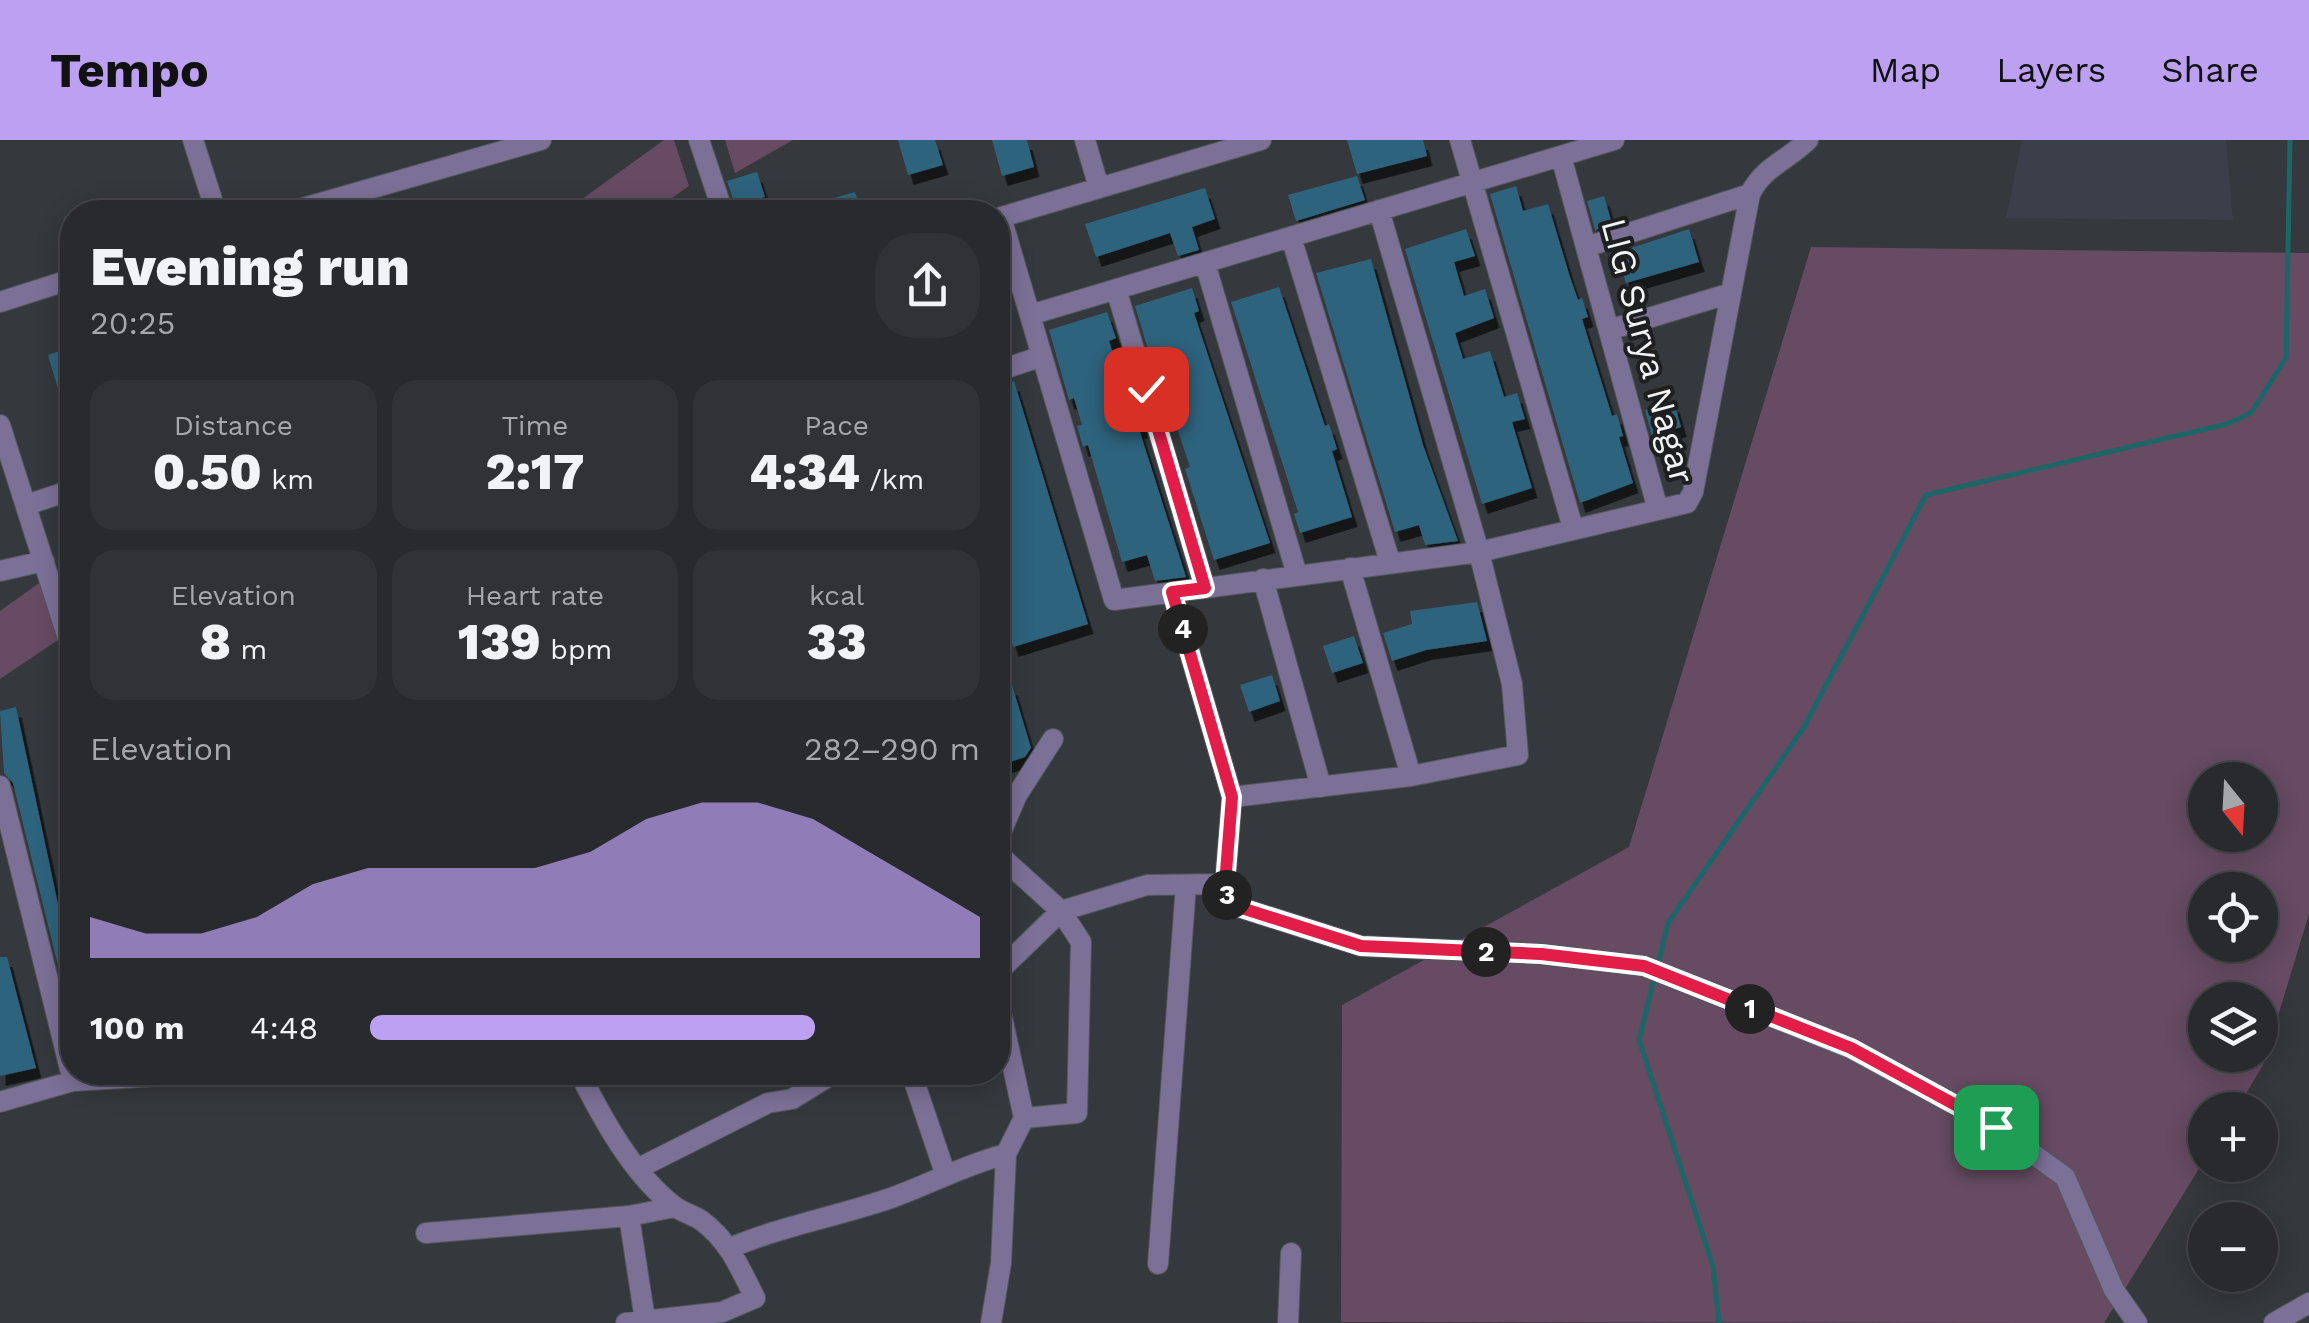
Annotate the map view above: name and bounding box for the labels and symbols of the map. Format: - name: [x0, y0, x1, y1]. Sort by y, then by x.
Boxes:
- street label: LIG Surya Nagar: [1592, 214, 1704, 488]
- pin: [1104, 347, 1189, 432]
- pin: 4: [1158, 604, 1208, 654]
- north arrow: [2188, 762, 2278, 852]
- pin: 3: [1202, 870, 1252, 920]
- pin: 2: [1461, 927, 1511, 977]
- pin: 1: [1725, 984, 1775, 1034]
- pin: [1954, 1085, 2039, 1170]

